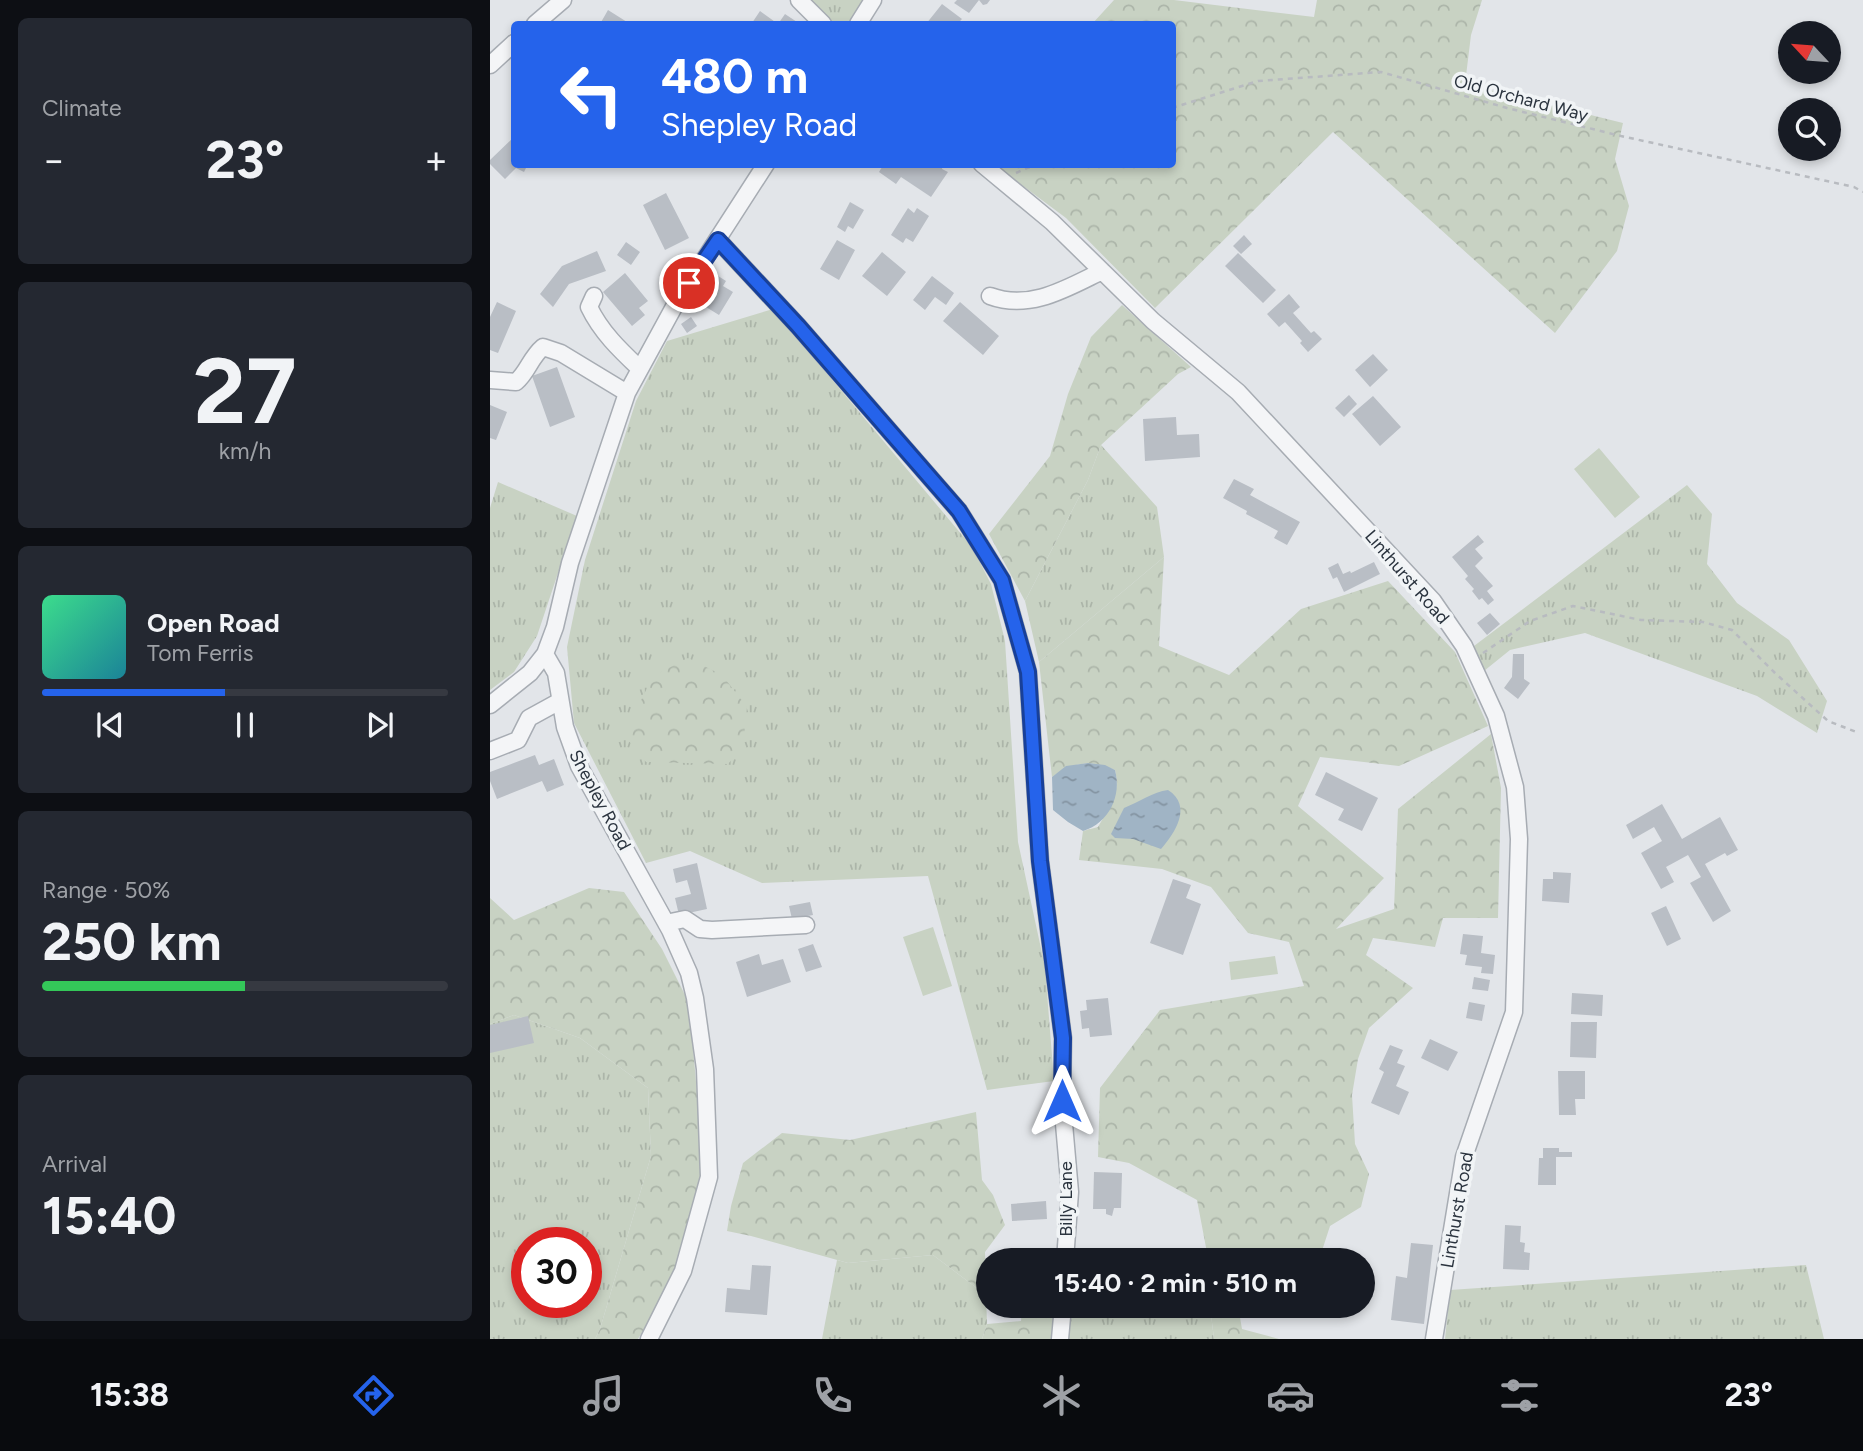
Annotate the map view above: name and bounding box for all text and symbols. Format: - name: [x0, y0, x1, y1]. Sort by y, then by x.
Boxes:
- north arrow: [1778, 21, 1841, 84]
- map controls: [1778, 21, 1841, 161]
- text: 480 m: [661, 46, 808, 105]
- icon: left: [546, 49, 637, 140]
- street label: Old Orchard Way: [1451, 70, 1591, 127]
- text: Climate: [42, 94, 121, 122]
- button: search: [1778, 98, 1841, 161]
- text: Shepley Road: [661, 106, 857, 144]
- text: 23°: [206, 129, 284, 191]
- text: −: [42, 137, 66, 183]
- text: +: [424, 137, 448, 183]
- pin: [659, 253, 719, 313]
- icon: arrive: [670, 264, 708, 302]
- text: 27: [193, 337, 297, 446]
- text: km/h: [219, 437, 271, 465]
- street label: Linthurst Road: [1360, 525, 1454, 629]
- text: Open Road: [147, 607, 280, 639]
- text: Tom Ferris: [147, 639, 253, 667]
- icon: previous: [91, 706, 129, 744]
- icon: pause: [226, 706, 264, 744]
- icon: next: [361, 706, 399, 744]
- street label: Shepley Road: [564, 746, 636, 854]
- text: Range · 50%: [42, 876, 170, 904]
- text: 250 km: [42, 911, 222, 973]
- position arrow: [1025, 1064, 1099, 1138]
- text: Arrival: [42, 1150, 107, 1178]
- street label: Linthurst Road: [1436, 1150, 1478, 1270]
- street label: Billy Lane: [1055, 1161, 1077, 1237]
- text: 15:40: [42, 1185, 176, 1247]
- speed limit sign: 30: [511, 1227, 602, 1318]
- text: 15:40 · 2 min · 510 m: [1054, 1267, 1297, 1299]
- icon: directions: [349, 1371, 398, 1420]
- icon: music: [579, 1371, 628, 1420]
- icon: phone: [808, 1371, 857, 1420]
- icon: climate: [1037, 1371, 1086, 1420]
- icon: car: [1266, 1371, 1315, 1420]
- icon: filters: [1495, 1371, 1544, 1420]
- text: 15:38: [90, 1376, 169, 1414]
- text: 23°: [1724, 1376, 1773, 1414]

